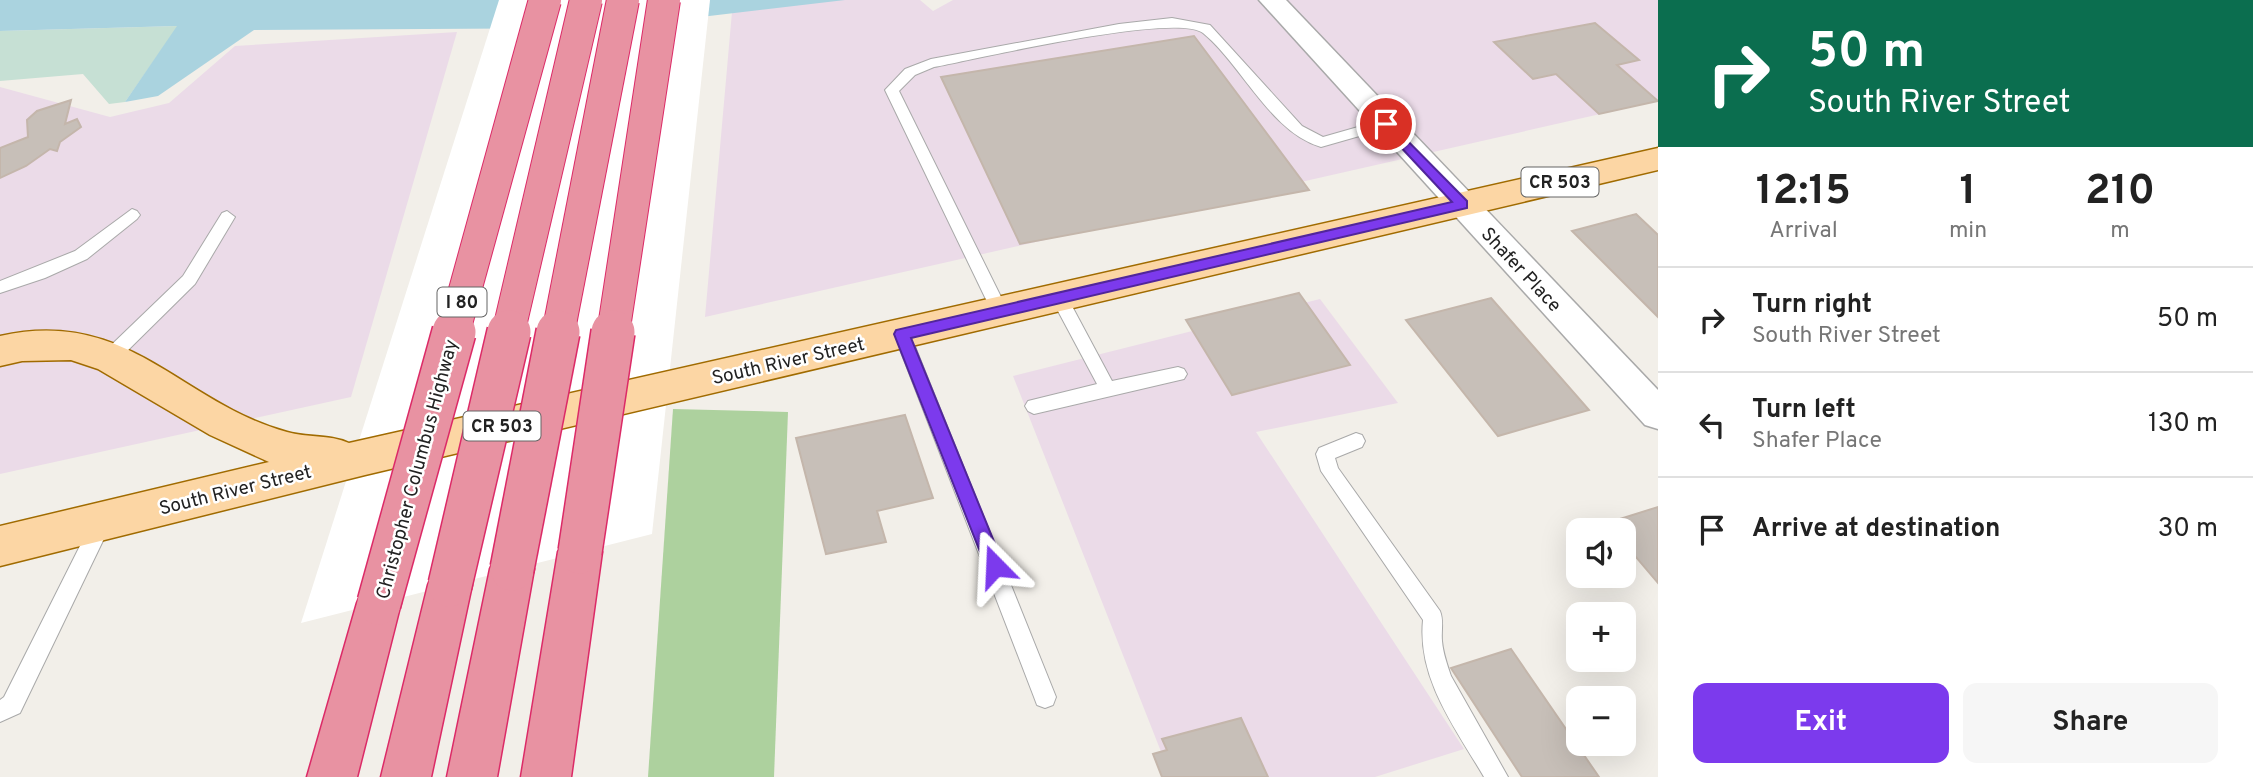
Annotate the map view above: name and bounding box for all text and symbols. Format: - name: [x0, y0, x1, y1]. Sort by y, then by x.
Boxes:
- text: 50 m: [1808, 23, 1925, 85]
- icon: right: [1693, 28, 1784, 119]
- text: South River Street: [1808, 84, 2071, 124]
- pin: [1356, 94, 1416, 154]
- icon: arrive: [1367, 105, 1405, 143]
- text: 12:15: [1756, 166, 1851, 219]
- text: 1: [1960, 166, 1976, 219]
- text: 210: [2085, 166, 2155, 219]
- road number: CR 503: [1522, 168, 1598, 196]
- text: Arrival: [1769, 217, 1838, 246]
- text: min: [1949, 217, 1987, 246]
- text: m: [2110, 217, 2130, 246]
- street label: Shafer Place: [1475, 223, 1566, 318]
- road number: I 80: [438, 288, 486, 316]
- text: Turn right: [1752, 289, 1872, 322]
- icon: right: [1693, 301, 1731, 339]
- text: 50 m: [2157, 303, 2218, 336]
- text: South River Street: [1752, 322, 1941, 351]
- street label: South River Street: [710, 333, 867, 391]
- street label: Christopher Columbus Highway: [372, 337, 464, 602]
- text: Turn left: [1752, 394, 1856, 427]
- icon: left: [1693, 406, 1731, 444]
- text: 130 m: [2148, 408, 2218, 441]
- road number: CR 503: [463, 412, 540, 440]
- text: Shafer Place: [1752, 427, 1882, 456]
- street label: South River Street: [157, 460, 314, 521]
- icon: arrive: [1693, 511, 1731, 549]
- text: Arrive at destination: [1752, 513, 2000, 546]
- text: 30 m: [2158, 513, 2218, 546]
- map controls: [1566, 518, 1636, 756]
- button: sound: [1566, 518, 1636, 588]
- position arrow: [958, 529, 1032, 603]
- button: +: [1566, 602, 1636, 672]
- button: Exit: [1693, 683, 1949, 763]
- button: Share: [1963, 683, 2218, 763]
- button: −: [1566, 686, 1636, 756]

